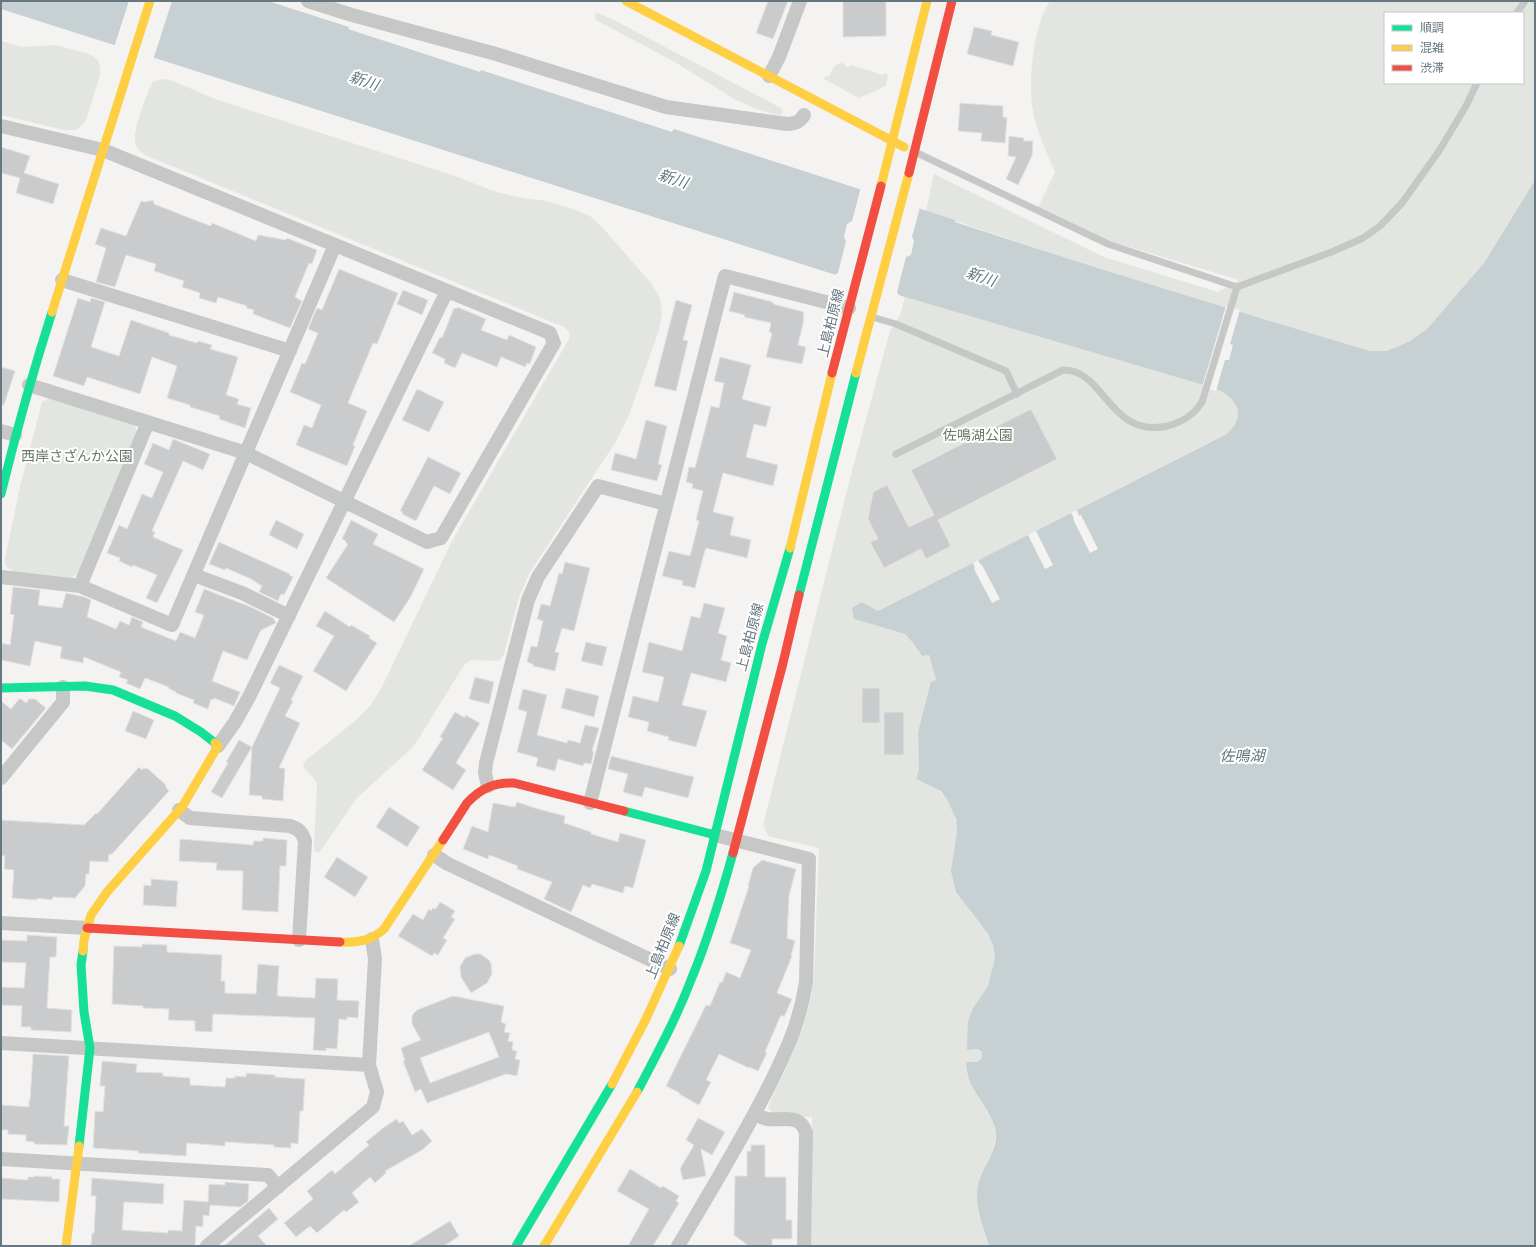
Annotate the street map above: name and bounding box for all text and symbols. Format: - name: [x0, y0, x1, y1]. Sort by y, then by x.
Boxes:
- legend: [1384, 12, 1524, 84]
- text: 順調: [1420, 20, 1444, 36]
- text: 混雑: [1420, 40, 1444, 56]
- text: 渋滞: [1420, 60, 1444, 76]
- water label: 新川: [347, 67, 383, 96]
- water label: 新川: [656, 165, 692, 194]
- water label: 新川: [964, 263, 1000, 292]
- street label: 上島柏原線: [813, 287, 849, 359]
- park label: 佐鳴湖公園: [943, 426, 1013, 445]
- park label: 西岸さざんか公園: [21, 447, 133, 466]
- street label: 上島柏原線: [732, 601, 768, 673]
- water label: 佐鳴湖: [1219, 746, 1266, 766]
- street label: 上島柏原線: [641, 910, 685, 982]

